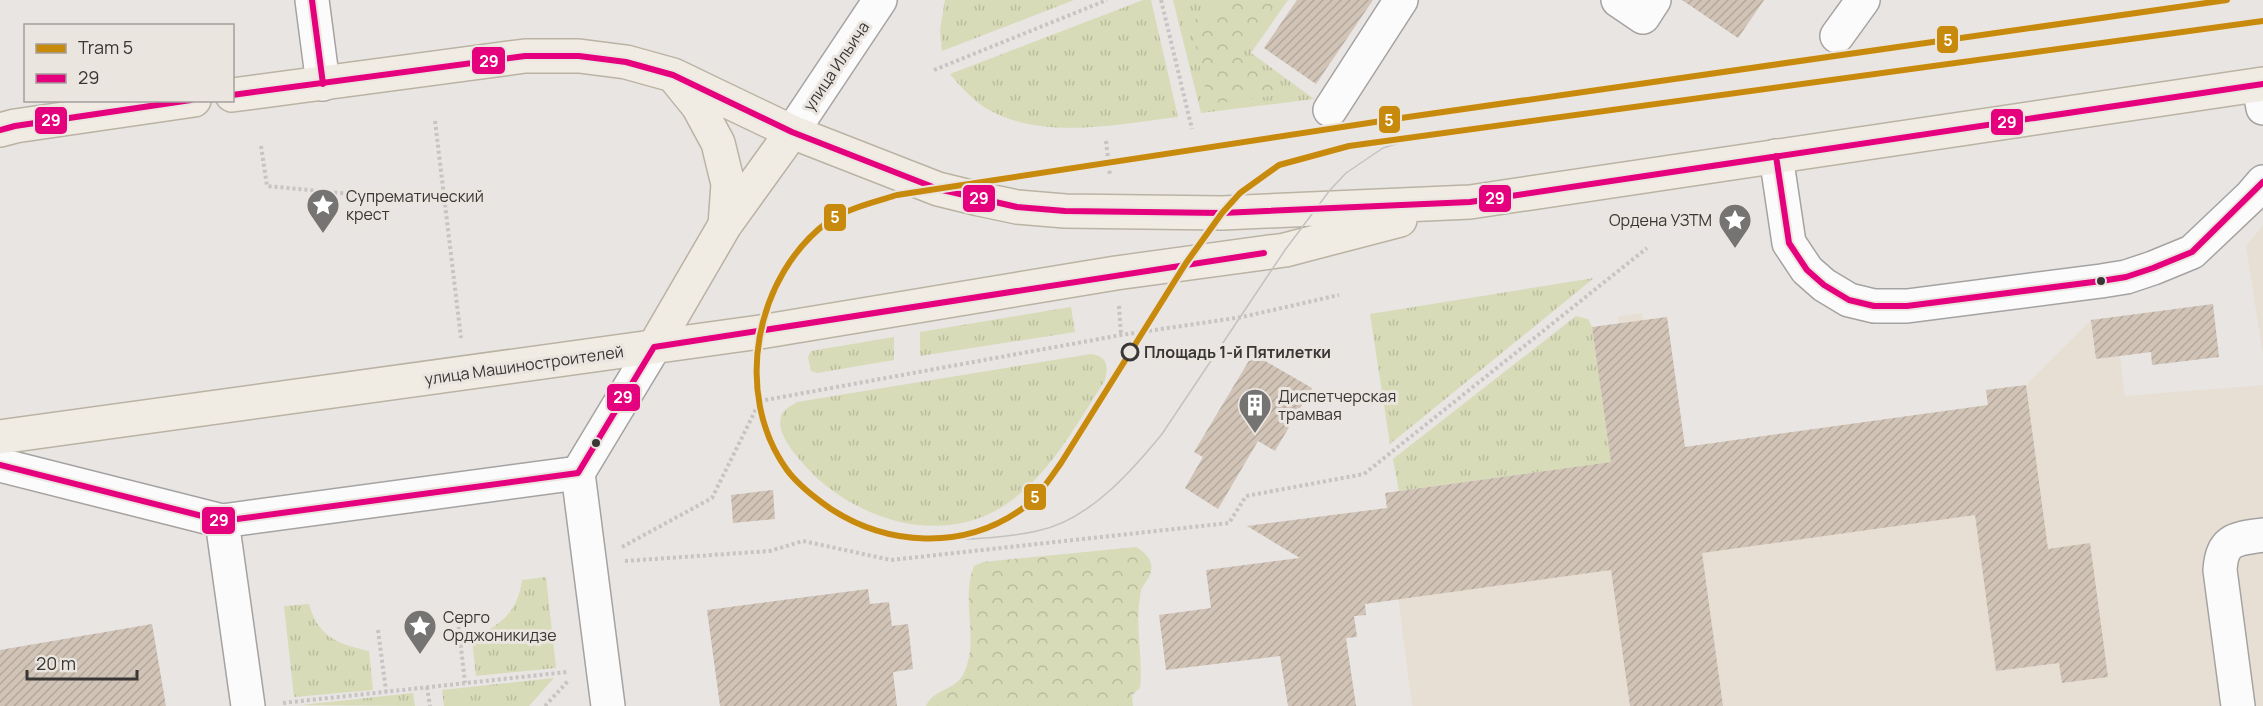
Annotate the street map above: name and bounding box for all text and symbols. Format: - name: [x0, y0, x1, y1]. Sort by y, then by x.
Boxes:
- street label: улица Ильича: [798, 17, 874, 115]
- legend: [24, 24, 234, 102]
- line badge: 5: [1936, 25, 1959, 54]
- text: 5: [1943, 29, 1953, 51]
- text: Tram 5: [78, 35, 133, 59]
- line badge: 29: [471, 46, 506, 75]
- text: 29: [479, 50, 499, 72]
- text: 29: [78, 65, 99, 89]
- line badge: 5: [1378, 105, 1401, 134]
- line badge: 29: [34, 106, 68, 135]
- line badge: 29: [1990, 108, 2024, 136]
- text: 29: [41, 109, 61, 131]
- text: 5: [1384, 109, 1394, 131]
- text: 29: [1997, 111, 2017, 133]
- line badge: 29: [962, 184, 996, 213]
- line badge: 29: [1478, 184, 1512, 213]
- place label: Супрематический крест: [346, 185, 484, 225]
- place icon: Супрематический крест: [305, 187, 341, 234]
- text: 29: [969, 187, 989, 209]
- text: 29: [1485, 187, 1505, 209]
- place icon: Ордена УЗТМ: [1717, 202, 1753, 249]
- line badge: 5: [823, 203, 847, 232]
- text: 5: [830, 206, 840, 228]
- place label: Ордена УЗТМ: [1609, 209, 1712, 231]
- unlabelled marker: [2095, 275, 2107, 287]
- street label: улица Машиностроителей: [423, 340, 625, 390]
- place label: Площадь 1-й Пятилетки: [1144, 341, 1331, 363]
- marker: Площадь 1-й Пятилетки: [1121, 343, 1139, 361]
- line badge: 29: [606, 383, 641, 412]
- place label: Диспетчерская трамвая: [1278, 385, 1396, 425]
- text: 29: [613, 386, 633, 408]
- building icon: Диспетчерская трамвая: [1237, 387, 1273, 434]
- unlabelled marker: [590, 437, 602, 449]
- line badge: 5: [1023, 483, 1047, 511]
- text: 5: [1030, 486, 1040, 508]
- line badge: 29: [201, 506, 236, 535]
- text: 29: [209, 509, 229, 531]
- place label: Серго Орджоникидзе: [443, 606, 557, 646]
- place icon: Серго Орджоникидзе: [402, 608, 438, 655]
- scale bar: [27, 643, 136, 681]
- text: 20 m: [36, 651, 76, 675]

